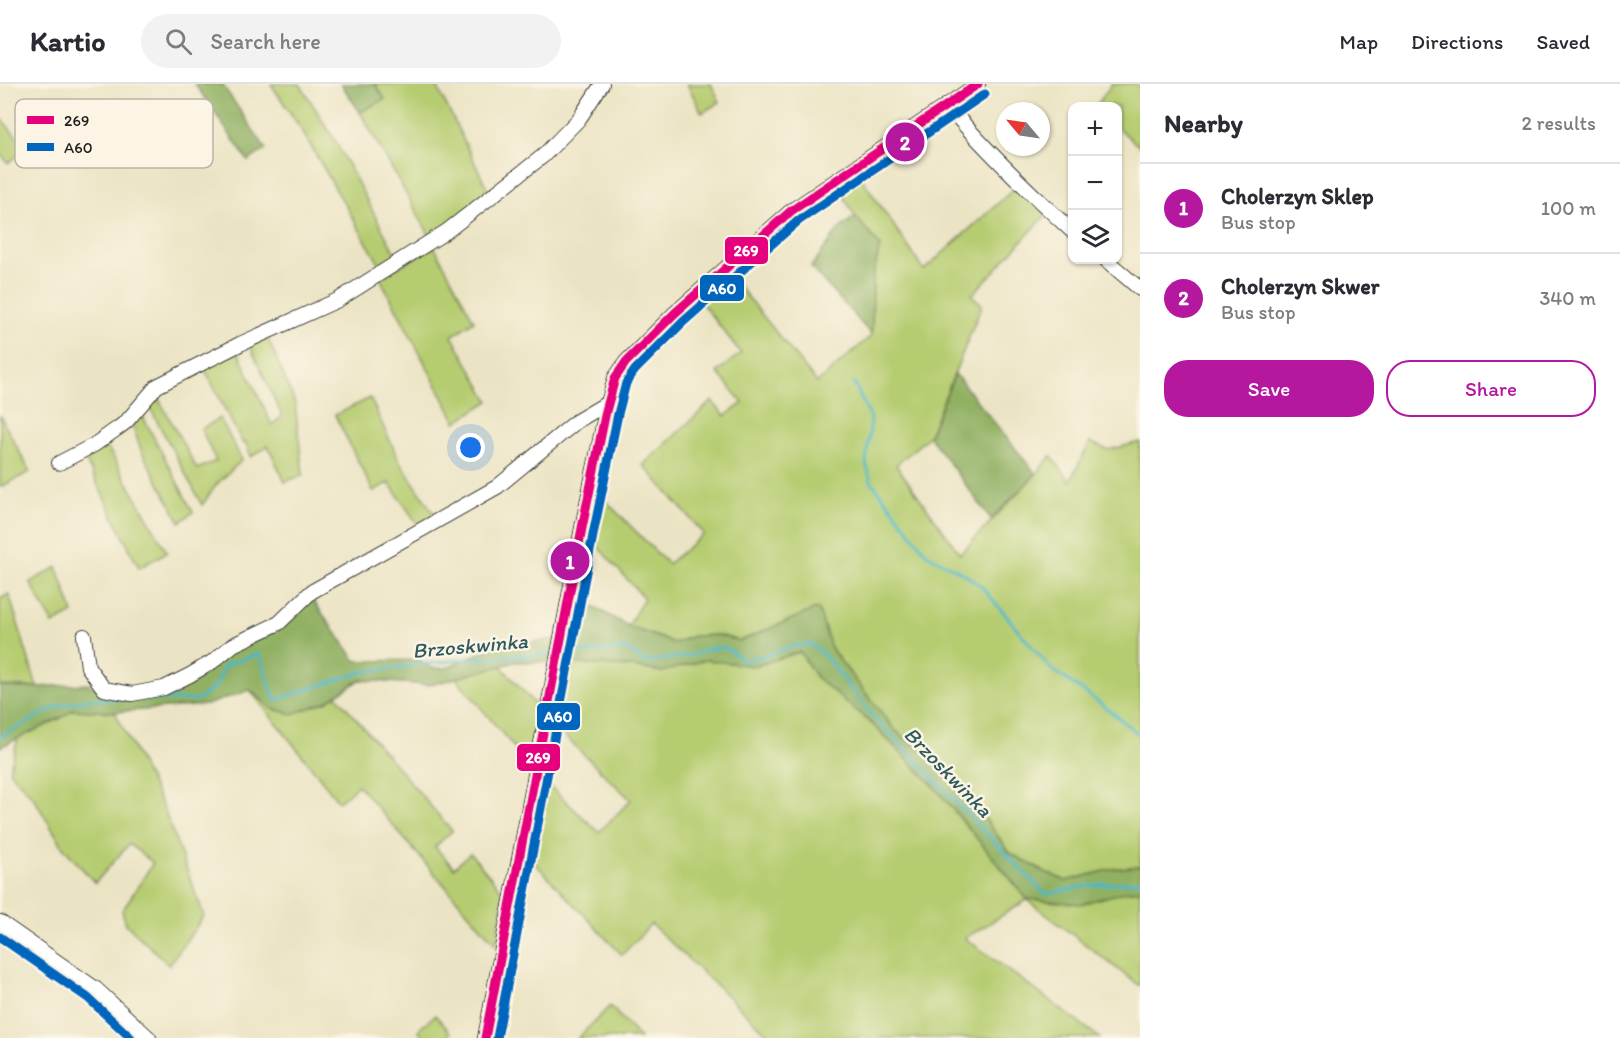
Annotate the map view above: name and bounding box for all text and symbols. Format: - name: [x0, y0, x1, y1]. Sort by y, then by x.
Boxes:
- search box: [141, 14, 561, 68]
- text: Kartio: [30, 24, 105, 58]
- icon: search: [162, 25, 195, 58]
- text: Search here: [210, 28, 321, 55]
- text: Map: [1340, 29, 1378, 54]
- text: Directions: [1411, 29, 1503, 54]
- text: Saved: [1536, 29, 1590, 54]
- legend: [15, 99, 213, 168]
- north arrow: [996, 102, 1050, 156]
- map controls: [1068, 102, 1122, 264]
- button: +: [1068, 102, 1122, 156]
- text: Nearby: [1164, 107, 1243, 139]
- text: 269: [64, 111, 89, 130]
- text: 2 results: [1522, 111, 1596, 135]
- pin: 2: [886, 120, 924, 164]
- text: A60: [64, 138, 93, 157]
- button: −: [1068, 156, 1122, 210]
- text: Cholerzyn Sklep: [1221, 183, 1374, 210]
- text: 1: [1179, 196, 1188, 220]
- text: 100 m: [1541, 196, 1596, 220]
- button: layers: [1068, 210, 1122, 264]
- text: Bus stop: [1221, 210, 1296, 234]
- line badge: 269: [724, 236, 769, 265]
- text: 269: [733, 241, 759, 260]
- text: Cholerzyn Skwer: [1221, 273, 1380, 300]
- line badge: A60: [699, 274, 745, 302]
- text: A60: [707, 279, 736, 298]
- text: 2: [1178, 286, 1189, 310]
- text: 340 m: [1539, 286, 1596, 310]
- text: Bus stop: [1221, 300, 1296, 324]
- button: Save: [1164, 360, 1374, 417]
- button: Share: [1386, 360, 1596, 417]
- your location: [456, 433, 485, 462]
- pin: 1: [550, 538, 590, 584]
- water label: Brzoskwinka: [411, 628, 529, 663]
- line badge: A60: [536, 702, 581, 731]
- text: A60: [543, 707, 572, 726]
- water label: Brzoskwinka: [899, 721, 998, 822]
- line badge: 269: [516, 743, 561, 772]
- text: 269: [525, 748, 551, 767]

